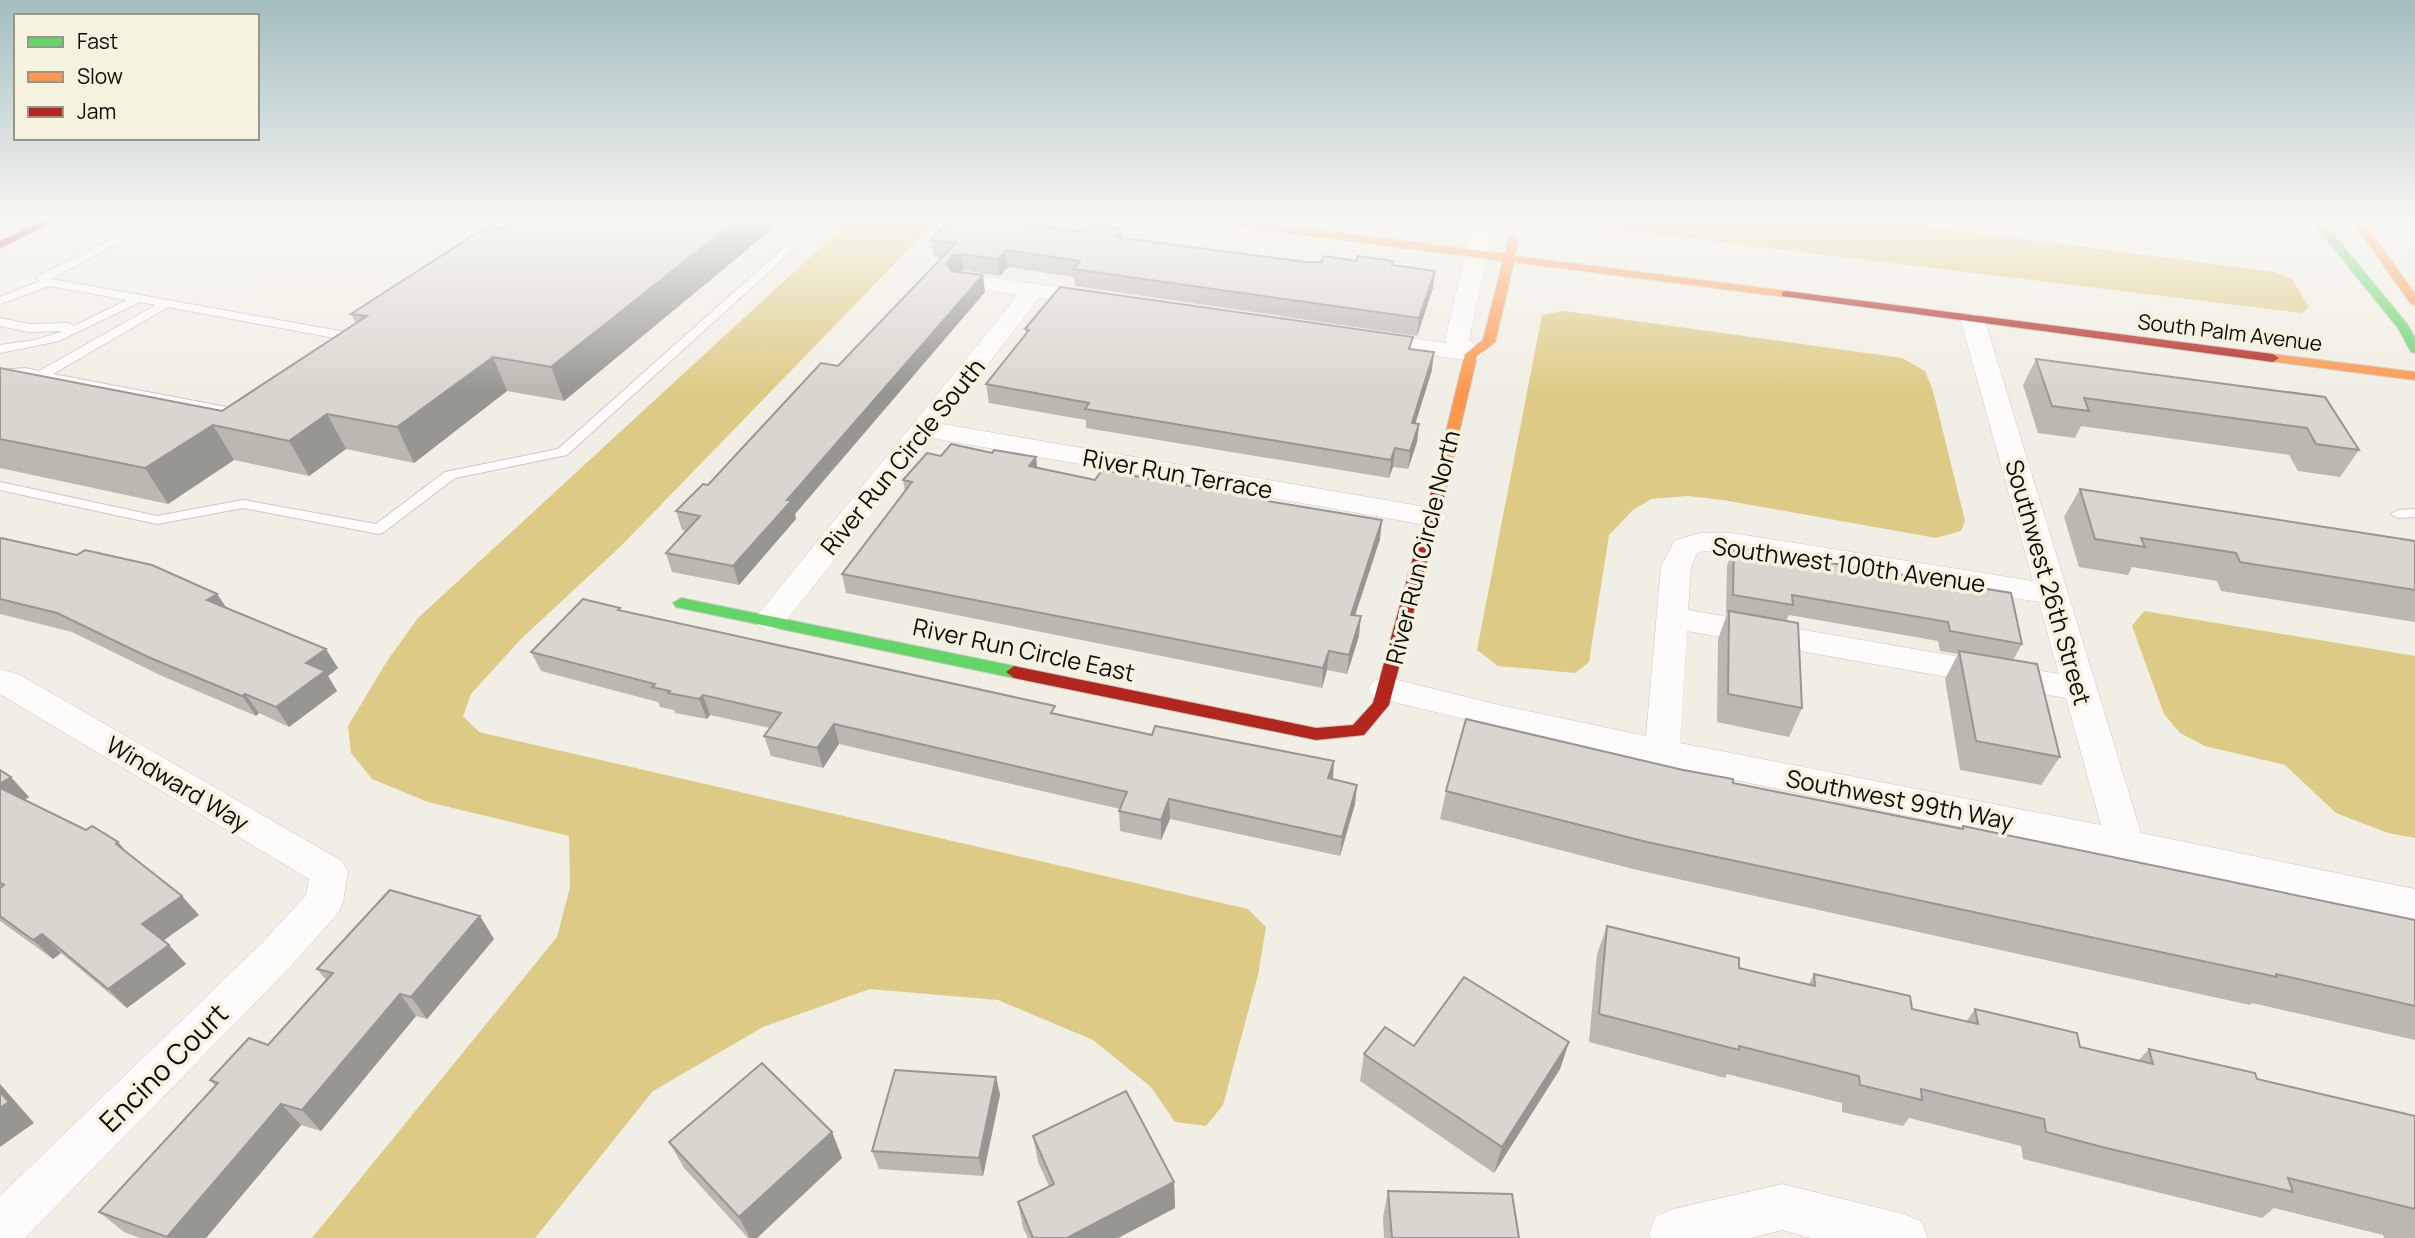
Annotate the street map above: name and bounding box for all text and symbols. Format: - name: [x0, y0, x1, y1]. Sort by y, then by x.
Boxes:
- legend: [14, 14, 259, 140]
- text: Fast: [77, 27, 118, 55]
- text: Slow: [77, 62, 123, 90]
- text: Jam: [77, 97, 116, 125]
- street label: South Palm Avenue: [2136, 307, 2324, 357]
- street label: River Run Circle South: [812, 351, 992, 561]
- street label: River Run Circle North: [1377, 427, 1467, 667]
- street label: River Run Terrace: [1081, 440, 1275, 506]
- street label: Southwest 26th Street: [1998, 455, 2100, 709]
- street label: Southwest 100th Avenue: [1710, 528, 1988, 600]
- street label: River Run Circle East: [910, 609, 1138, 689]
- street label: Windward Way: [100, 727, 256, 839]
- street label: Southwest 99th Way: [1783, 761, 2017, 837]
- street label: Encino Court: [90, 994, 236, 1140]

